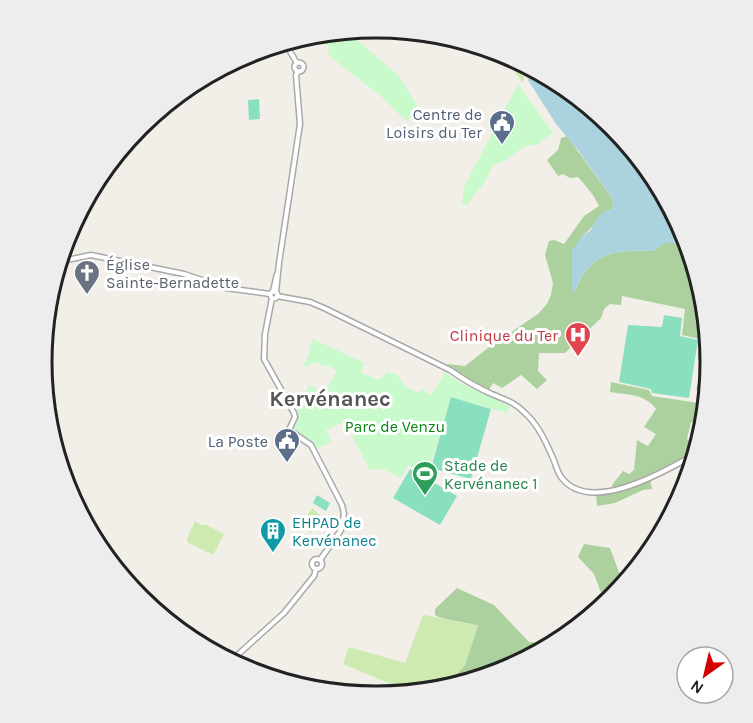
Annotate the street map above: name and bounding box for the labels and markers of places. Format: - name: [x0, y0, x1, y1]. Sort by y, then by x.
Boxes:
- place label: Centre de Loisirs du Ter: [386, 105, 482, 142]
- public building icon: Centre de Loisirs du Ter: [487, 108, 517, 146]
- place label: Église Sainte-Bernadette: [106, 255, 239, 292]
- church icon: Église Sainte-Bernadette: [72, 258, 102, 296]
- hospital icon: Clinique du Ter: [563, 320, 593, 358]
- place label: Clinique du Ter: [450, 326, 558, 345]
- public building icon: La Poste: [272, 426, 302, 464]
- place label: La Poste: [208, 432, 268, 451]
- place label: Stade de Kervénanec 1: [444, 456, 538, 493]
- sports icon: Stade de Kervénanec 1: [410, 459, 440, 497]
- place label: EHPAD de Kervénanec: [292, 513, 377, 550]
- building icon: EHPAD de Kervénanec: [258, 516, 288, 554]

